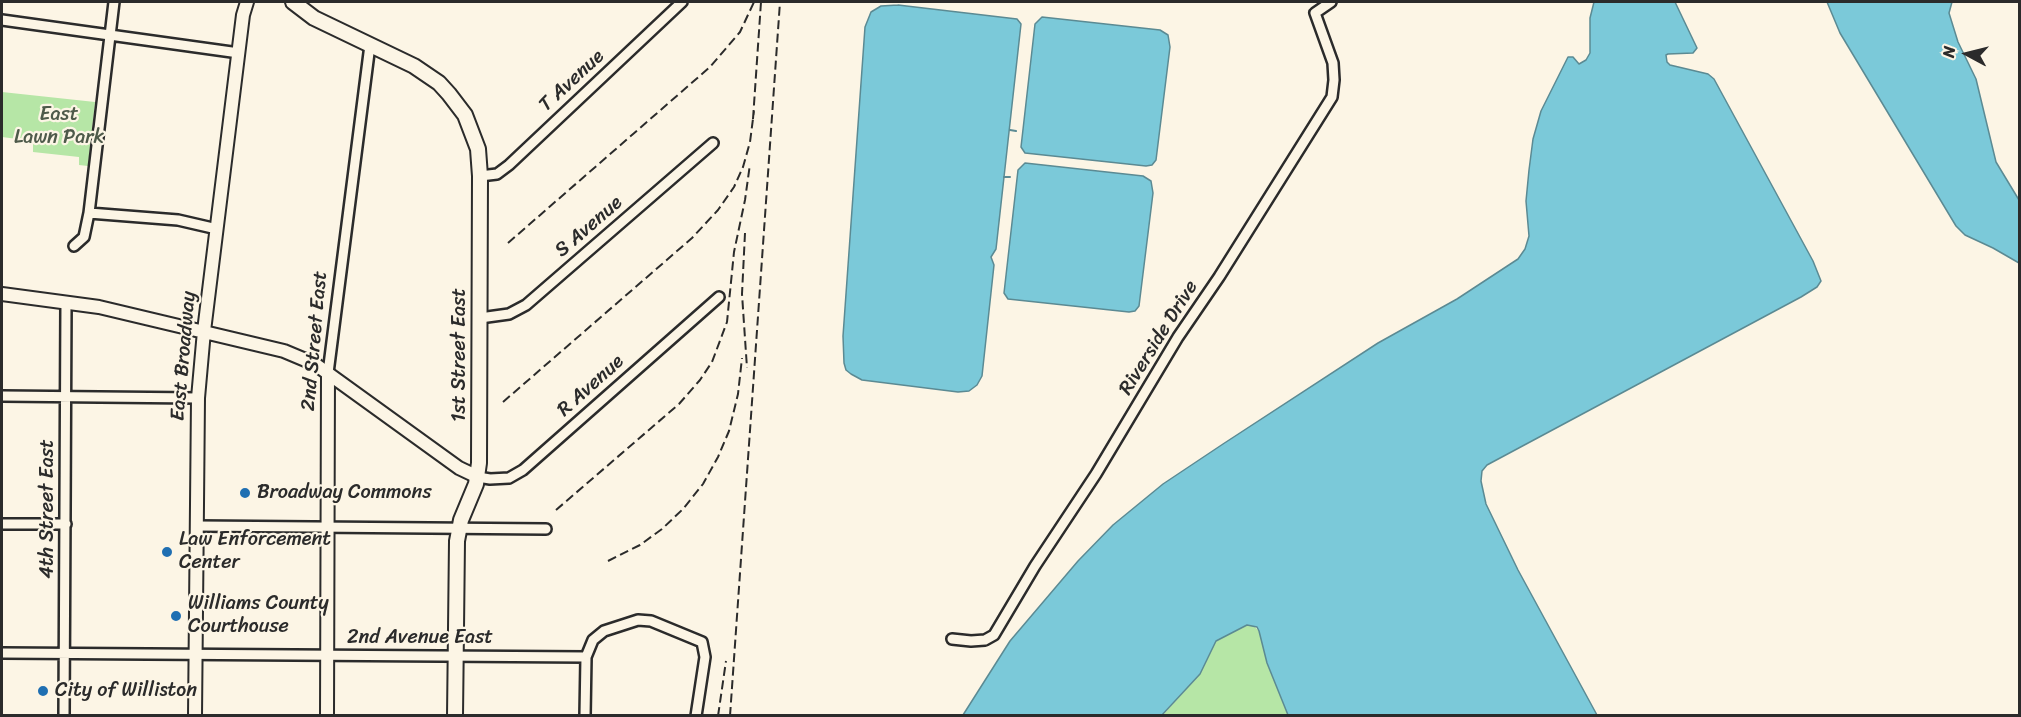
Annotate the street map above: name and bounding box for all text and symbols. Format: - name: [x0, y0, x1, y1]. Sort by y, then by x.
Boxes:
- north arrow: [1937, 24, 1997, 84]
- text: N: [1934, 44, 1964, 59]
- street label: T Avenue: [535, 45, 609, 117]
- park label: East Lawn Park: [14, 103, 104, 150]
- street label: S Avenue: [550, 191, 628, 263]
- street label: 2nd Street East: [297, 270, 333, 412]
- street label: Riverside Drive: [1114, 276, 1204, 400]
- street label: 1st Street East: [448, 288, 472, 422]
- street label: East Broadway: [166, 290, 202, 422]
- street label: R Avenue: [553, 350, 629, 422]
- street label: 4th Street East: [36, 439, 60, 579]
- place label: Broadway Commons: [257, 481, 432, 505]
- marker: Broadway Commons: [238, 486, 252, 500]
- place label: Law Enforcement Center: [179, 528, 331, 575]
- marker: Law Enforcement Center: [160, 545, 174, 559]
- place label: Williams County Courthouse: [188, 592, 329, 639]
- marker: Williams County Courthouse: [169, 609, 183, 623]
- street label: 2nd Avenue East: [347, 626, 493, 650]
- place label: City of Williston: [55, 679, 197, 703]
- marker: City of Williston: [36, 684, 50, 698]

